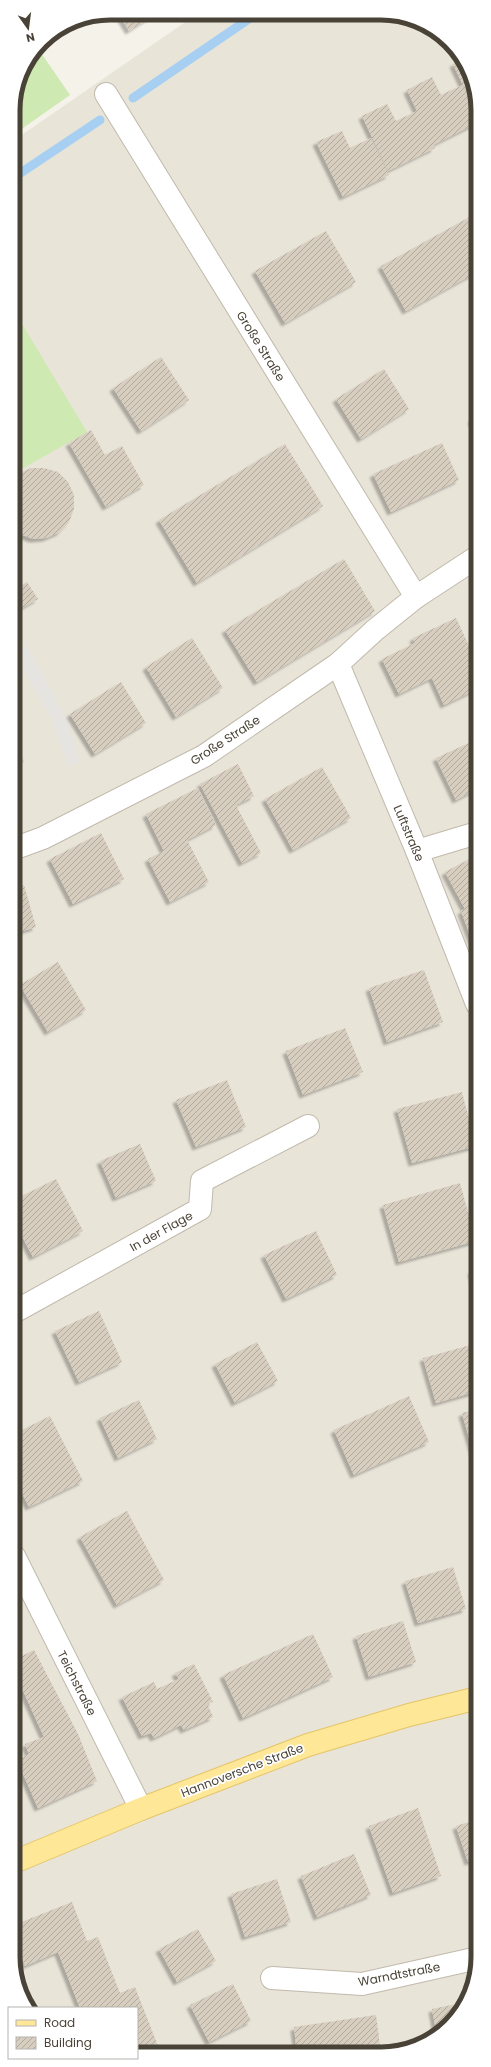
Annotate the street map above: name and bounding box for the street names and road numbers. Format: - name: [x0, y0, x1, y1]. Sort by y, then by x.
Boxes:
- street label: Große Straße: [233, 308, 289, 384]
- street label: Große Straße: [187, 711, 263, 769]
- street label: Luftstraße: [389, 802, 429, 864]
- street label: In der Flage: [126, 1207, 196, 1255]
- street label: Teichstraße: [53, 1648, 101, 1718]
- street label: Hannoversche Straße: [178, 1739, 306, 1801]
- street label: Warndtstraße: [356, 1958, 442, 1990]

